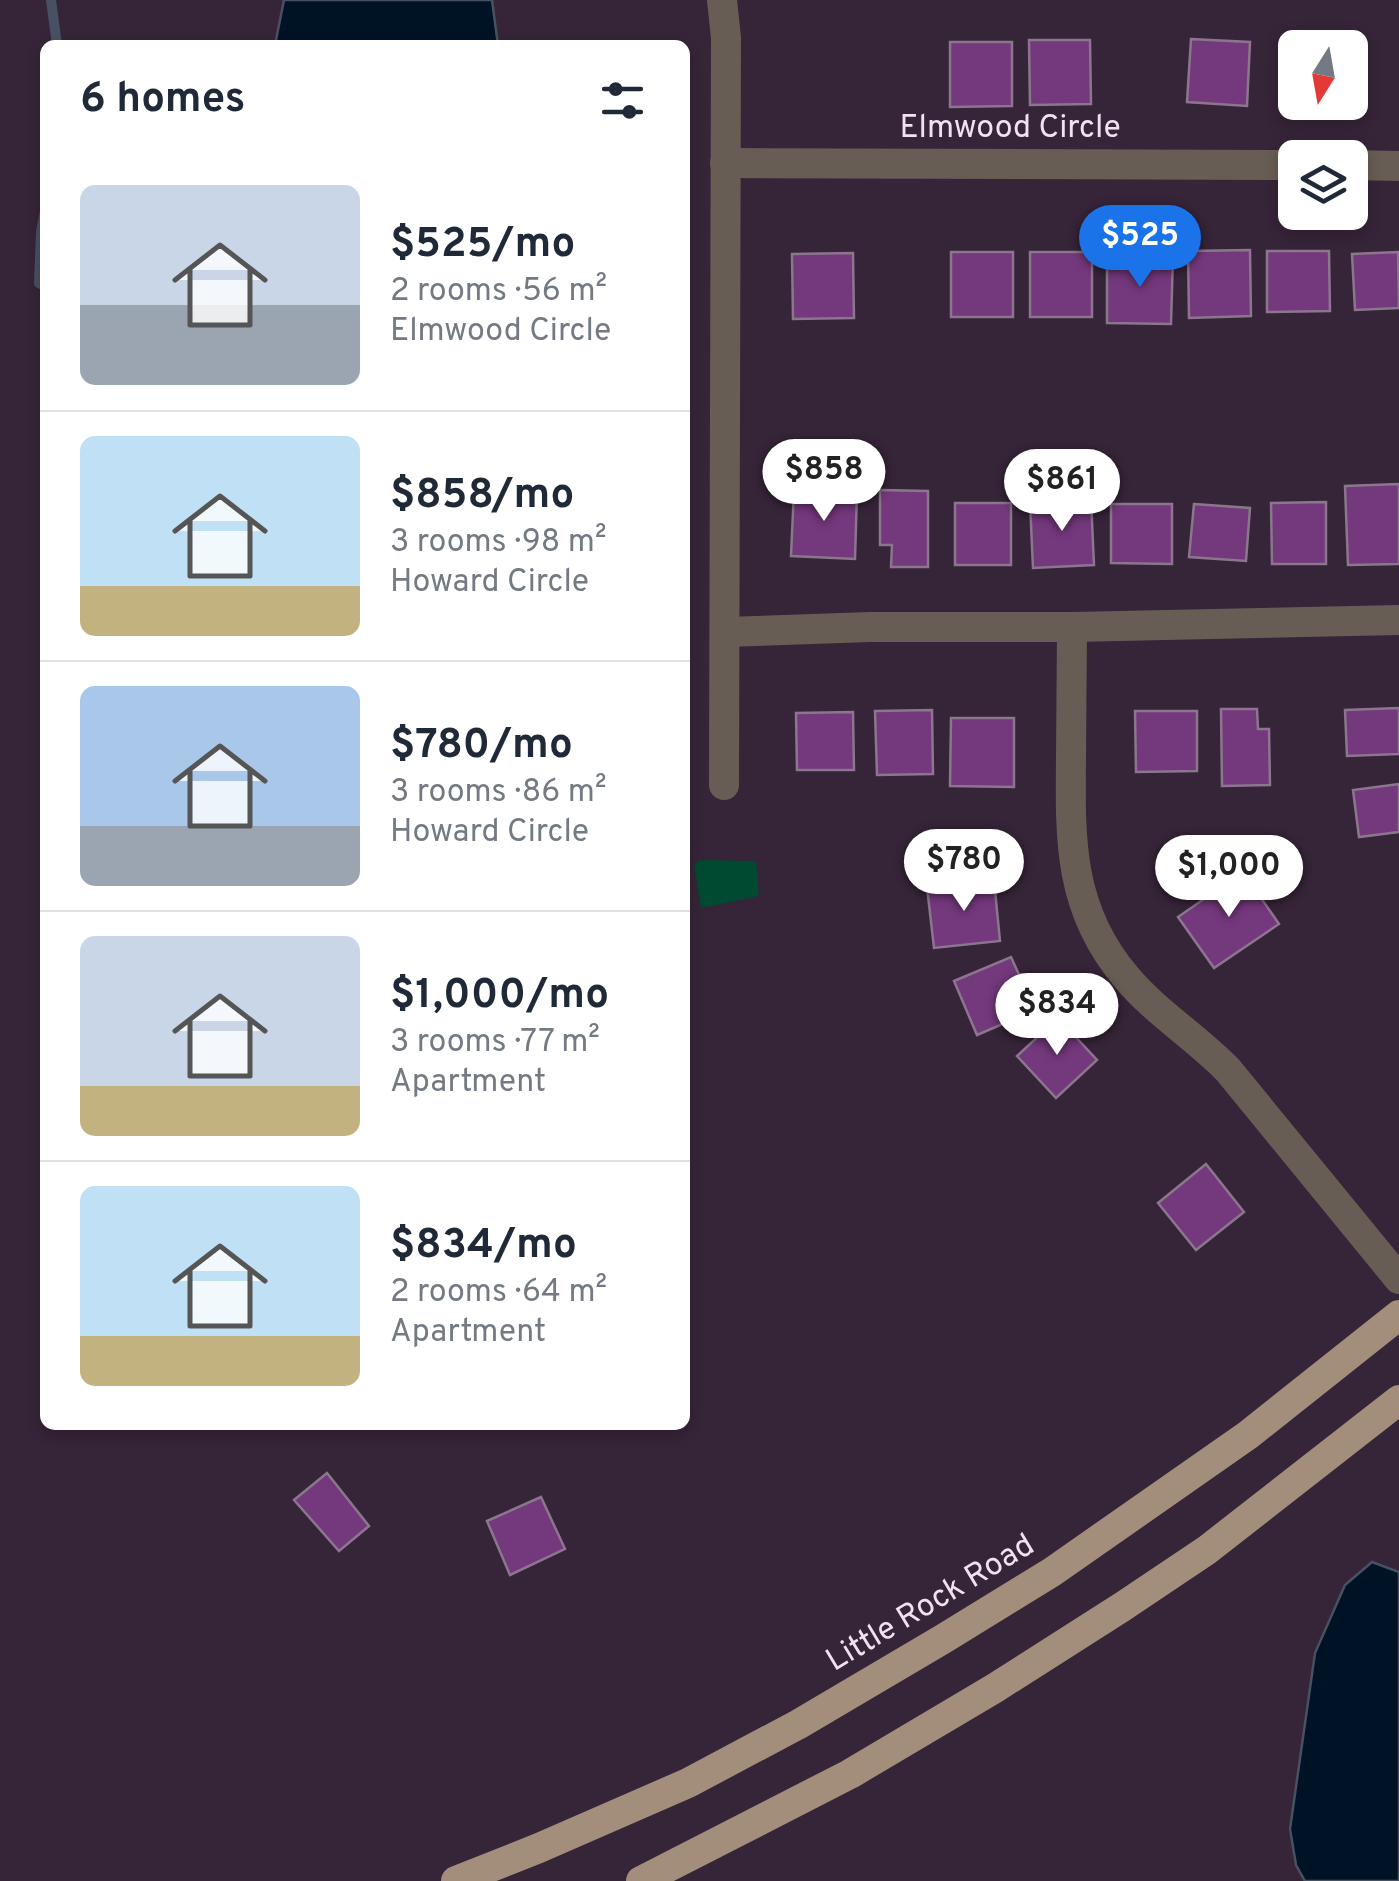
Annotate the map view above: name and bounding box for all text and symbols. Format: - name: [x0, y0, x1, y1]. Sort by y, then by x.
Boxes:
- north arrow: [1278, 30, 1368, 120]
- map controls: [1278, 30, 1368, 230]
- icon: filters: [595, 73, 650, 128]
- text: 6 homes: [80, 74, 245, 127]
- street label: Elmwood Circle: [899, 109, 1121, 149]
- button: layers: [1278, 140, 1368, 230]
- pin: $525: [1081, 205, 1199, 290]
- text: $525: [1101, 217, 1179, 257]
- text: $525/mo: [390, 219, 575, 272]
- icon: home: [160, 225, 280, 345]
- text: 2 rooms · 56 m²: [390, 272, 607, 312]
- text: Elmwood Circle: [390, 312, 611, 352]
- pin: $858: [765, 439, 883, 524]
- pin: $861: [1003, 449, 1121, 534]
- text: $858: [784, 451, 864, 491]
- text: $861: [1026, 461, 1098, 501]
- text: $858/mo: [390, 470, 574, 523]
- icon: home: [160, 476, 280, 596]
- text: 3 rooms · 98 m²: [390, 523, 607, 563]
- text: Howard Circle: [390, 563, 589, 603]
- text: $780/mo: [390, 720, 573, 773]
- icon: home: [160, 726, 280, 846]
- text: 3 rooms · 86 m²: [390, 773, 607, 813]
- text: Howard Circle: [390, 813, 589, 853]
- pin: $780: [905, 829, 1023, 914]
- pin: $1,000: [1148, 835, 1310, 920]
- text: $780: [926, 841, 1002, 881]
- text: $1,000: [1177, 847, 1281, 887]
- text: $1,000/mo: [390, 970, 609, 1023]
- pin: $834: [998, 973, 1116, 1058]
- icon: home: [160, 976, 280, 1096]
- text: $834: [1017, 985, 1097, 1025]
- text: 3 rooms · 77 m²: [390, 1023, 600, 1063]
- text: Apartment: [390, 1063, 546, 1103]
- text: $834/mo: [390, 1220, 577, 1273]
- icon: home: [160, 1226, 280, 1346]
- text: 2 rooms · 64 m²: [390, 1273, 607, 1313]
- text: Apartment: [390, 1313, 546, 1353]
- street label: Little Rock Road: [820, 1526, 1042, 1682]

